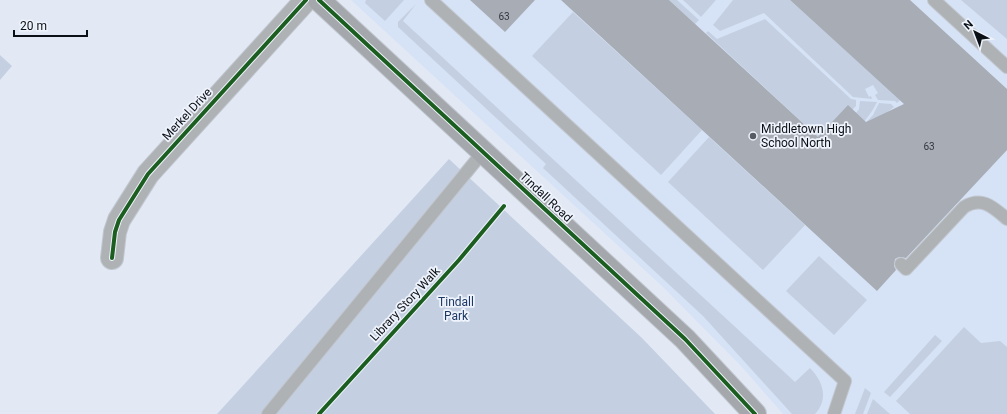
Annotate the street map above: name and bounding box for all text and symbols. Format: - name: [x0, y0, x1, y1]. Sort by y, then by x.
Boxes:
- house number: 63: [498, 11, 510, 22]
- scale bar: [14, 12, 87, 38]
- north arrow: [955, 12, 995, 52]
- text: N: [961, 17, 976, 32]
- text: 20 m: [20, 19, 47, 33]
- street label: Merkel Drive: [159, 85, 215, 143]
- place label: Middletown High School North: [761, 122, 851, 150]
- marker: Middletown High School North: [748, 131, 758, 141]
- house number: 63: [923, 141, 935, 152]
- street label: Tindall Road: [517, 169, 575, 225]
- street label: Library Story Walk: [367, 263, 443, 344]
- park label: Tindall Park: [438, 295, 474, 323]

